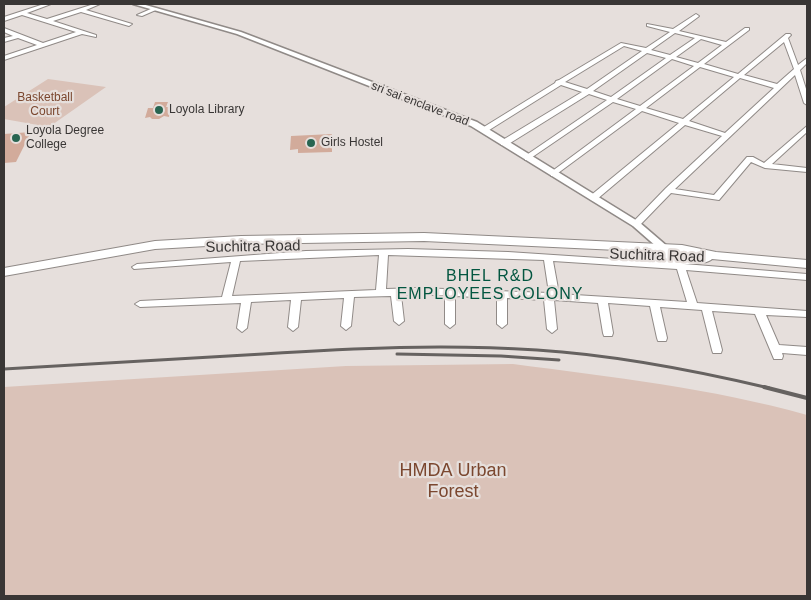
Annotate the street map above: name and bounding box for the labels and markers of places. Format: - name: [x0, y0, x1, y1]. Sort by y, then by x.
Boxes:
- place label: Loyola Library: [169, 103, 244, 117]
- marker: Loyola Library: [153, 104, 165, 116]
- place label: Loyola Degree College: [26, 124, 104, 152]
- marker: Loyola Degree College: [10, 132, 22, 144]
- place label: Girls Hostel: [321, 136, 383, 150]
- marker: Girls Hostel: [305, 137, 317, 149]

